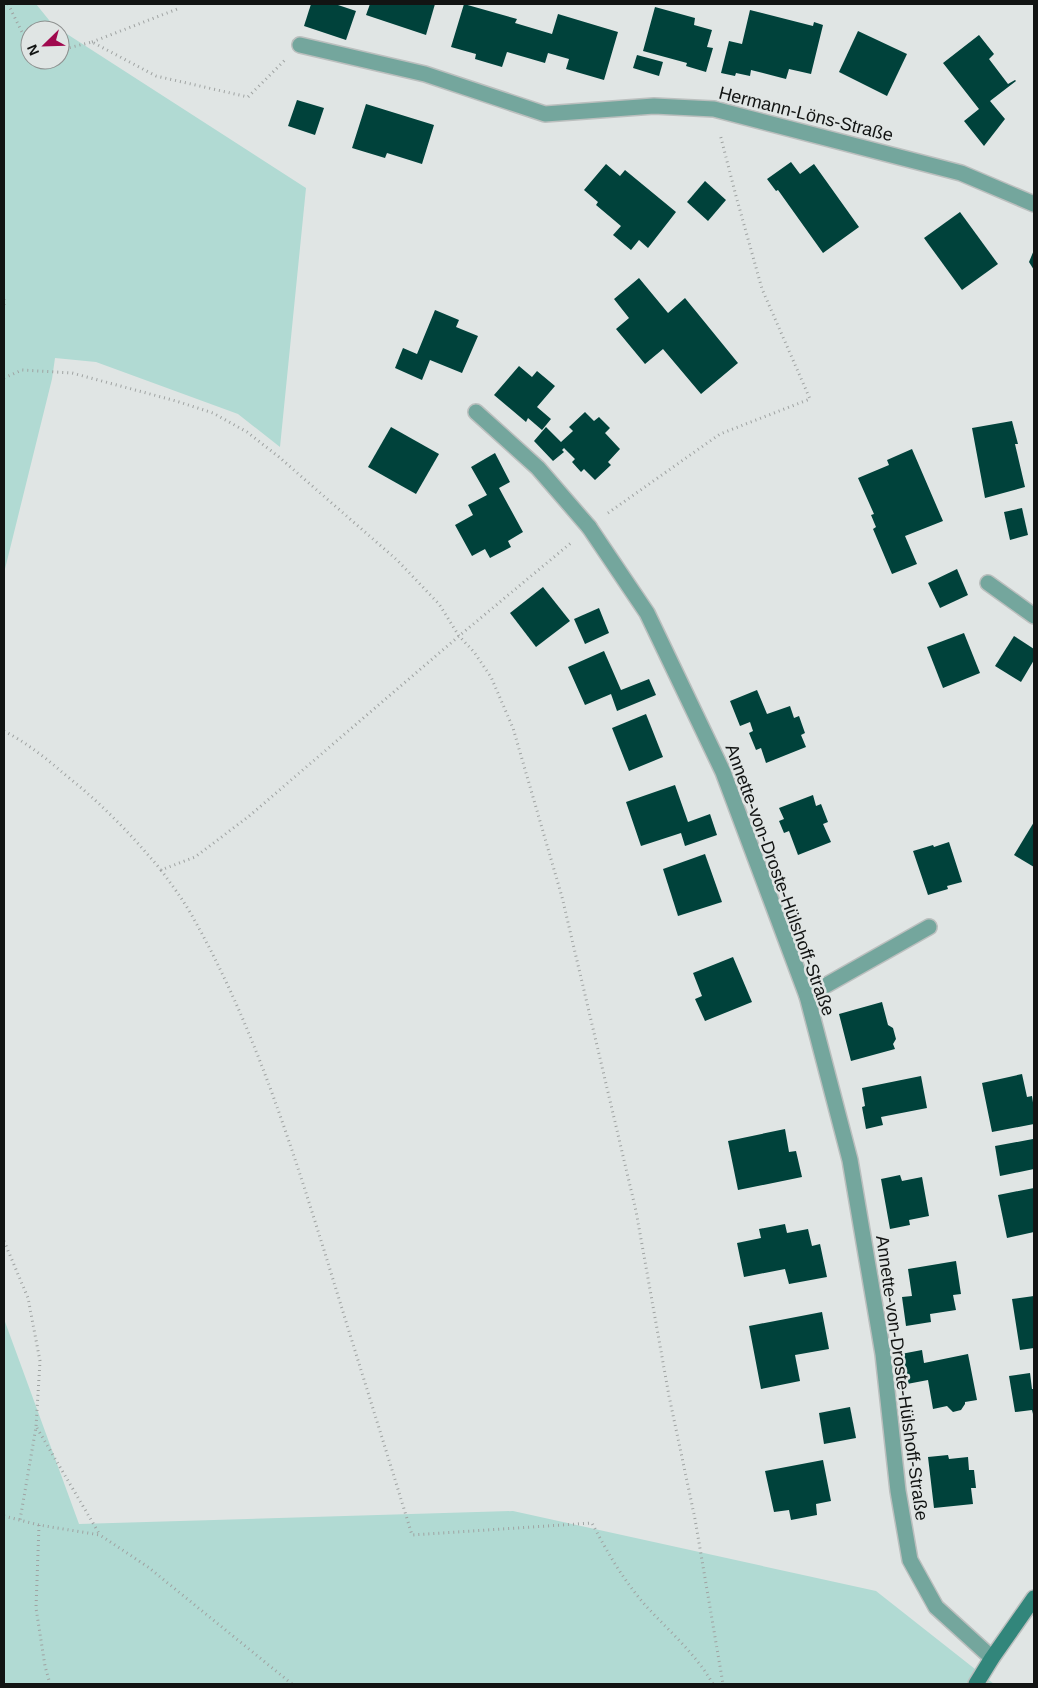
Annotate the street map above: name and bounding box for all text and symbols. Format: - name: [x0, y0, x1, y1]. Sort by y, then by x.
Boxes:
- north arrow: [20, 20, 70, 70]
- text: N: [24, 42, 42, 58]
- street label: Hermann-Löns-Straße: [717, 83, 895, 145]
- street label: Annette-von-Droste-Hülshoff-Straße: [721, 741, 839, 1019]
- street label: Annette-von-Droste-Hülshoff-Straße: [872, 1234, 932, 1522]

